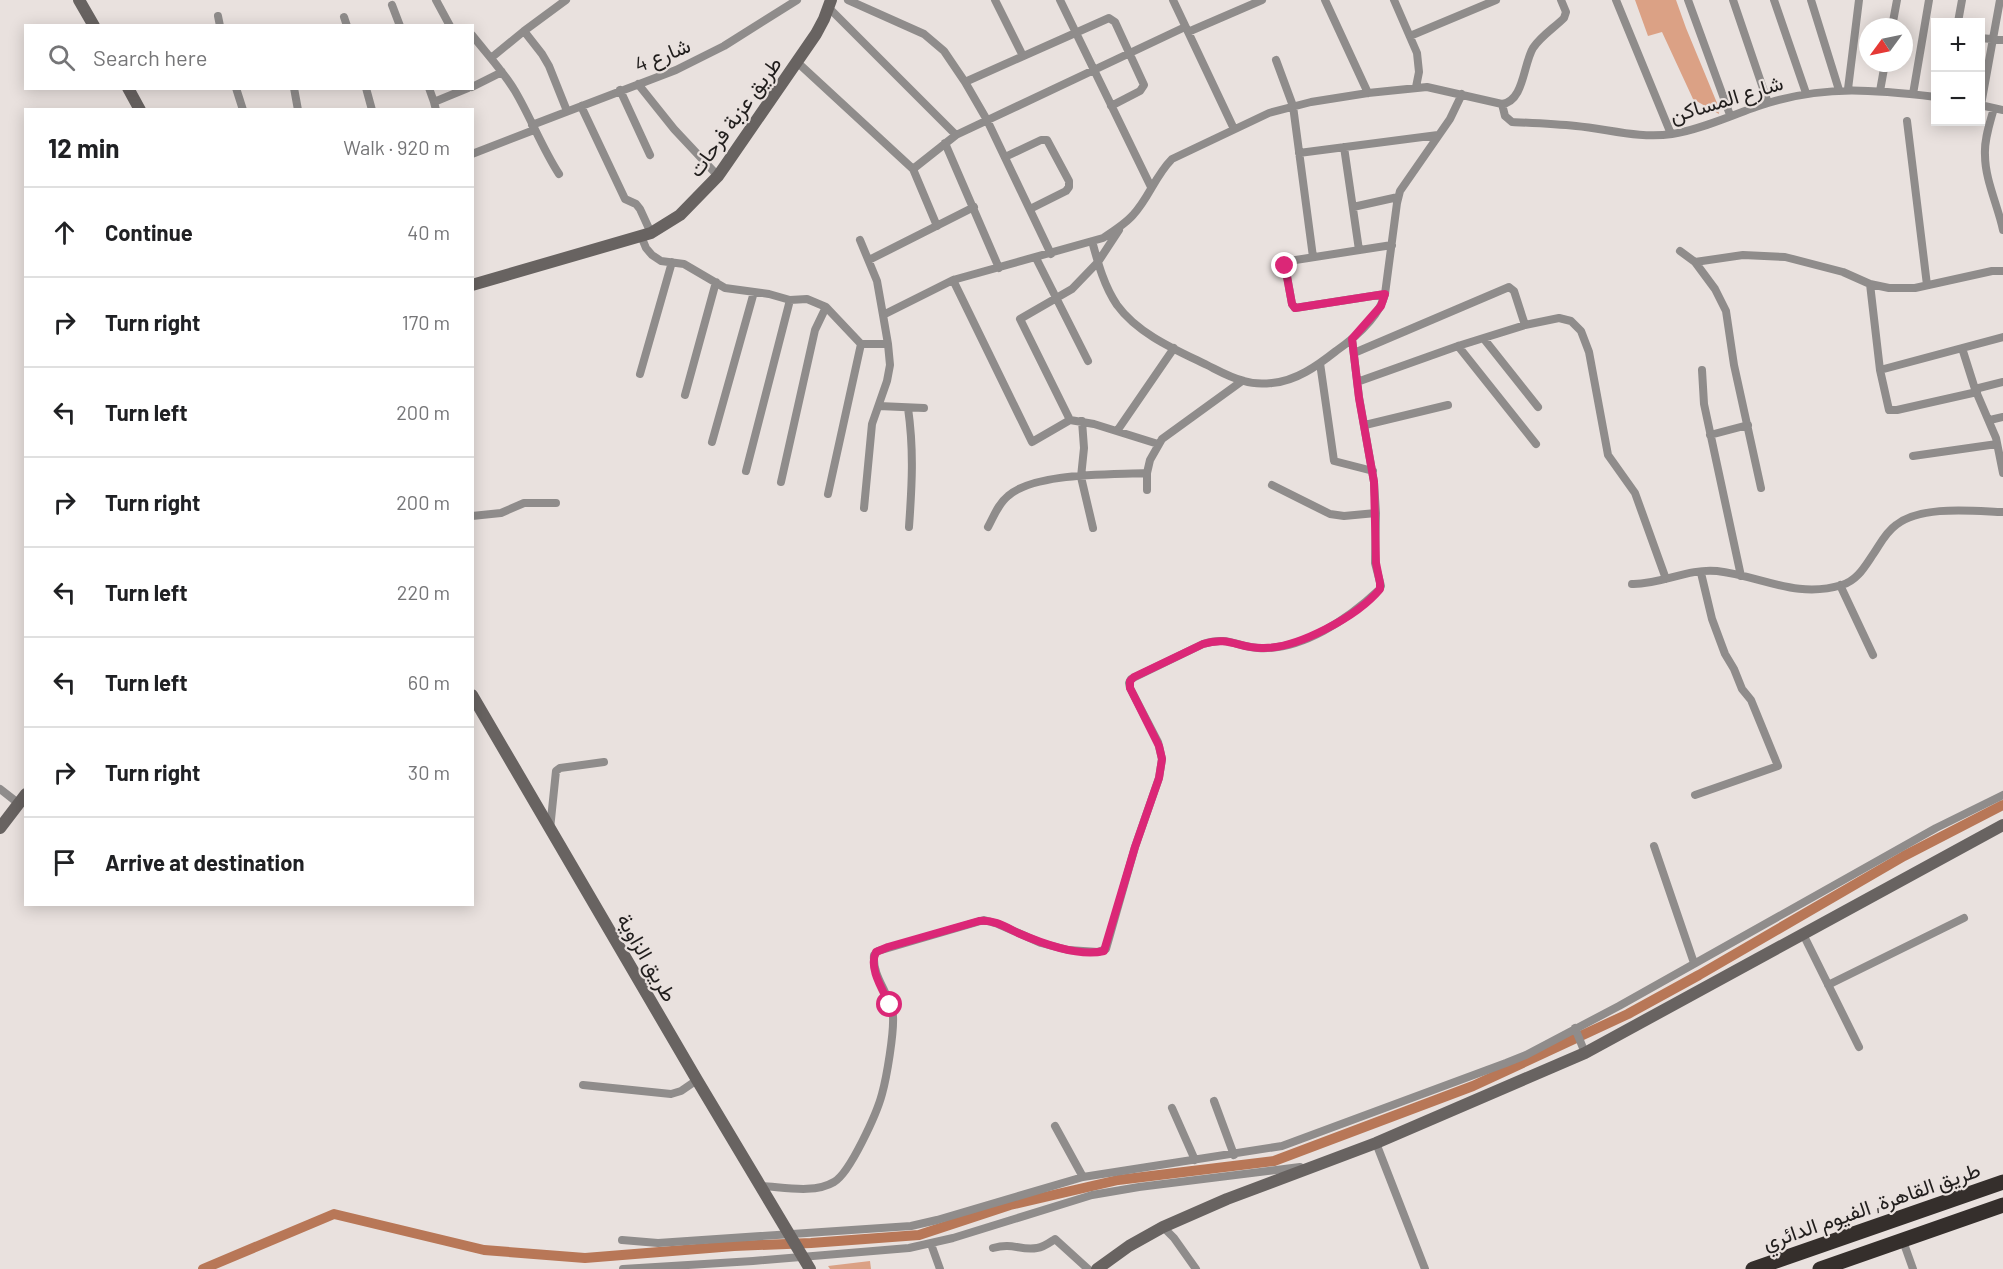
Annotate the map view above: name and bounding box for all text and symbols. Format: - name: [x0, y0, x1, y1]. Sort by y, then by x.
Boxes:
- north arrow: [1859, 18, 1913, 72]
- map controls: [1931, 18, 1985, 126]
- button: +: [1931, 18, 1985, 72]
- search box: [24, 24, 474, 90]
- street label: شارع 4: [630, 32, 695, 79]
- icon: search: [45, 41, 78, 74]
- text: Search here: [93, 44, 207, 70]
- street label: طريق عزبة فرحات: [682, 51, 788, 182]
- street label: شارع المساكن: [1666, 69, 1787, 130]
- button: −: [1931, 72, 1985, 126]
- text: 12 min: [48, 132, 120, 163]
- text: Walk · 920 m: [343, 135, 450, 159]
- icon: ahead: [48, 216, 81, 249]
- text: Continue: [105, 219, 193, 245]
- text: 40 m: [407, 220, 450, 244]
- route end: [1271, 252, 1297, 278]
- icon: right: [48, 306, 81, 339]
- text: Turn right: [105, 309, 200, 335]
- text: 170 m: [402, 310, 450, 334]
- icon: left: [48, 396, 81, 429]
- text: Turn left: [105, 399, 188, 425]
- text: 200 m: [396, 400, 450, 424]
- icon: right: [48, 486, 81, 519]
- text: Turn right: [105, 489, 200, 515]
- text: 200 m: [396, 490, 450, 514]
- icon: left: [48, 576, 81, 609]
- text: Turn left: [105, 579, 188, 605]
- text: 220 m: [397, 580, 450, 604]
- icon: left: [48, 666, 81, 699]
- text: Turn left: [105, 669, 188, 695]
- text: 60 m: [408, 670, 450, 694]
- icon: right: [48, 756, 81, 789]
- text: Turn right: [105, 759, 200, 785]
- text: 30 m: [408, 760, 450, 784]
- icon: arrive: [48, 846, 81, 879]
- text: Arrive at destination: [105, 849, 304, 875]
- street label: طريق الزاوية: [611, 908, 683, 1007]
- route start: [876, 991, 902, 1017]
- street label: طريق القاهرة, الفيوم الدائري: [1759, 1156, 1985, 1260]

